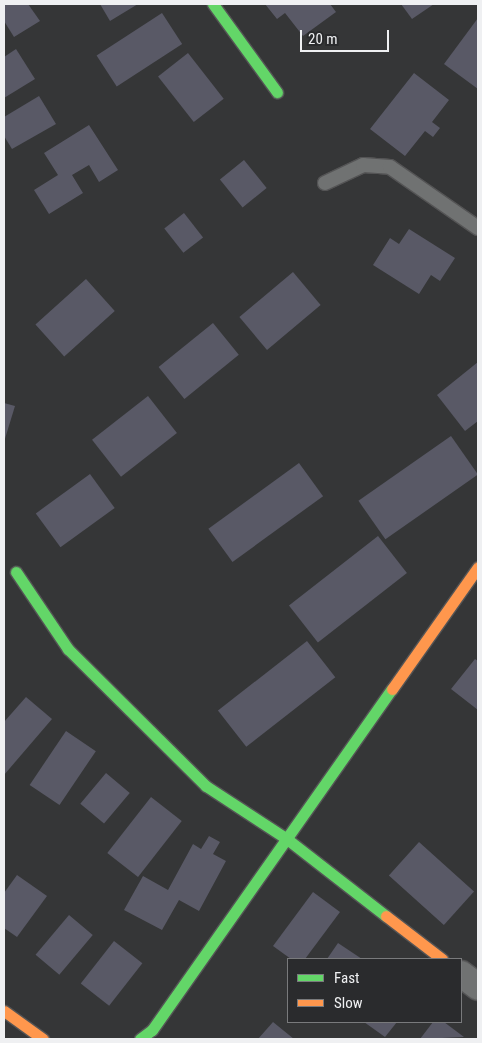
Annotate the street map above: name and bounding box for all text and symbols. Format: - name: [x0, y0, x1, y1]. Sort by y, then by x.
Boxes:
- scale bar: [302, 20, 391, 52]
- text: 20 m: [308, 30, 338, 48]
- legend: [287, 958, 462, 1023]
- text: Fast: [334, 969, 359, 987]
- text: Slow: [334, 994, 363, 1012]

